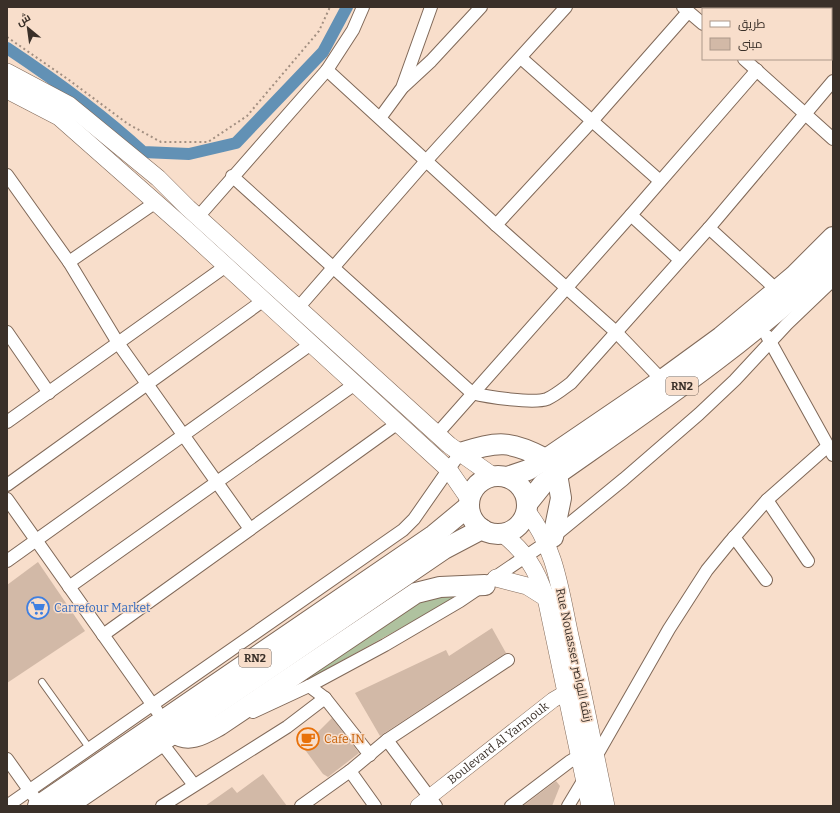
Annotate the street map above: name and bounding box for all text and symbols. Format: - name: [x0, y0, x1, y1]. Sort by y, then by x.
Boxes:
- north arrow: [8, 8, 48, 48]
- legend: [702, 8, 832, 60]
- text: ش: [14, 11, 33, 29]
- text: طريق: [738, 17, 766, 31]
- text: مبنى: [738, 37, 763, 51]
- road number: RN2: [666, 377, 698, 395]
- street label: Rue Nouasser زنقة النواصر: [553, 587, 595, 723]
- supermarket icon: Carrefour Market: [25, 595, 51, 621]
- place label: Carrefour Market: [54, 601, 151, 615]
- road number: RN2: [239, 649, 271, 667]
- street label: Boulevard Al Yarmouk: [445, 699, 552, 787]
- cafe icon: Cafe IN: [295, 726, 321, 752]
- place label: Cafe IN: [324, 732, 365, 746]

